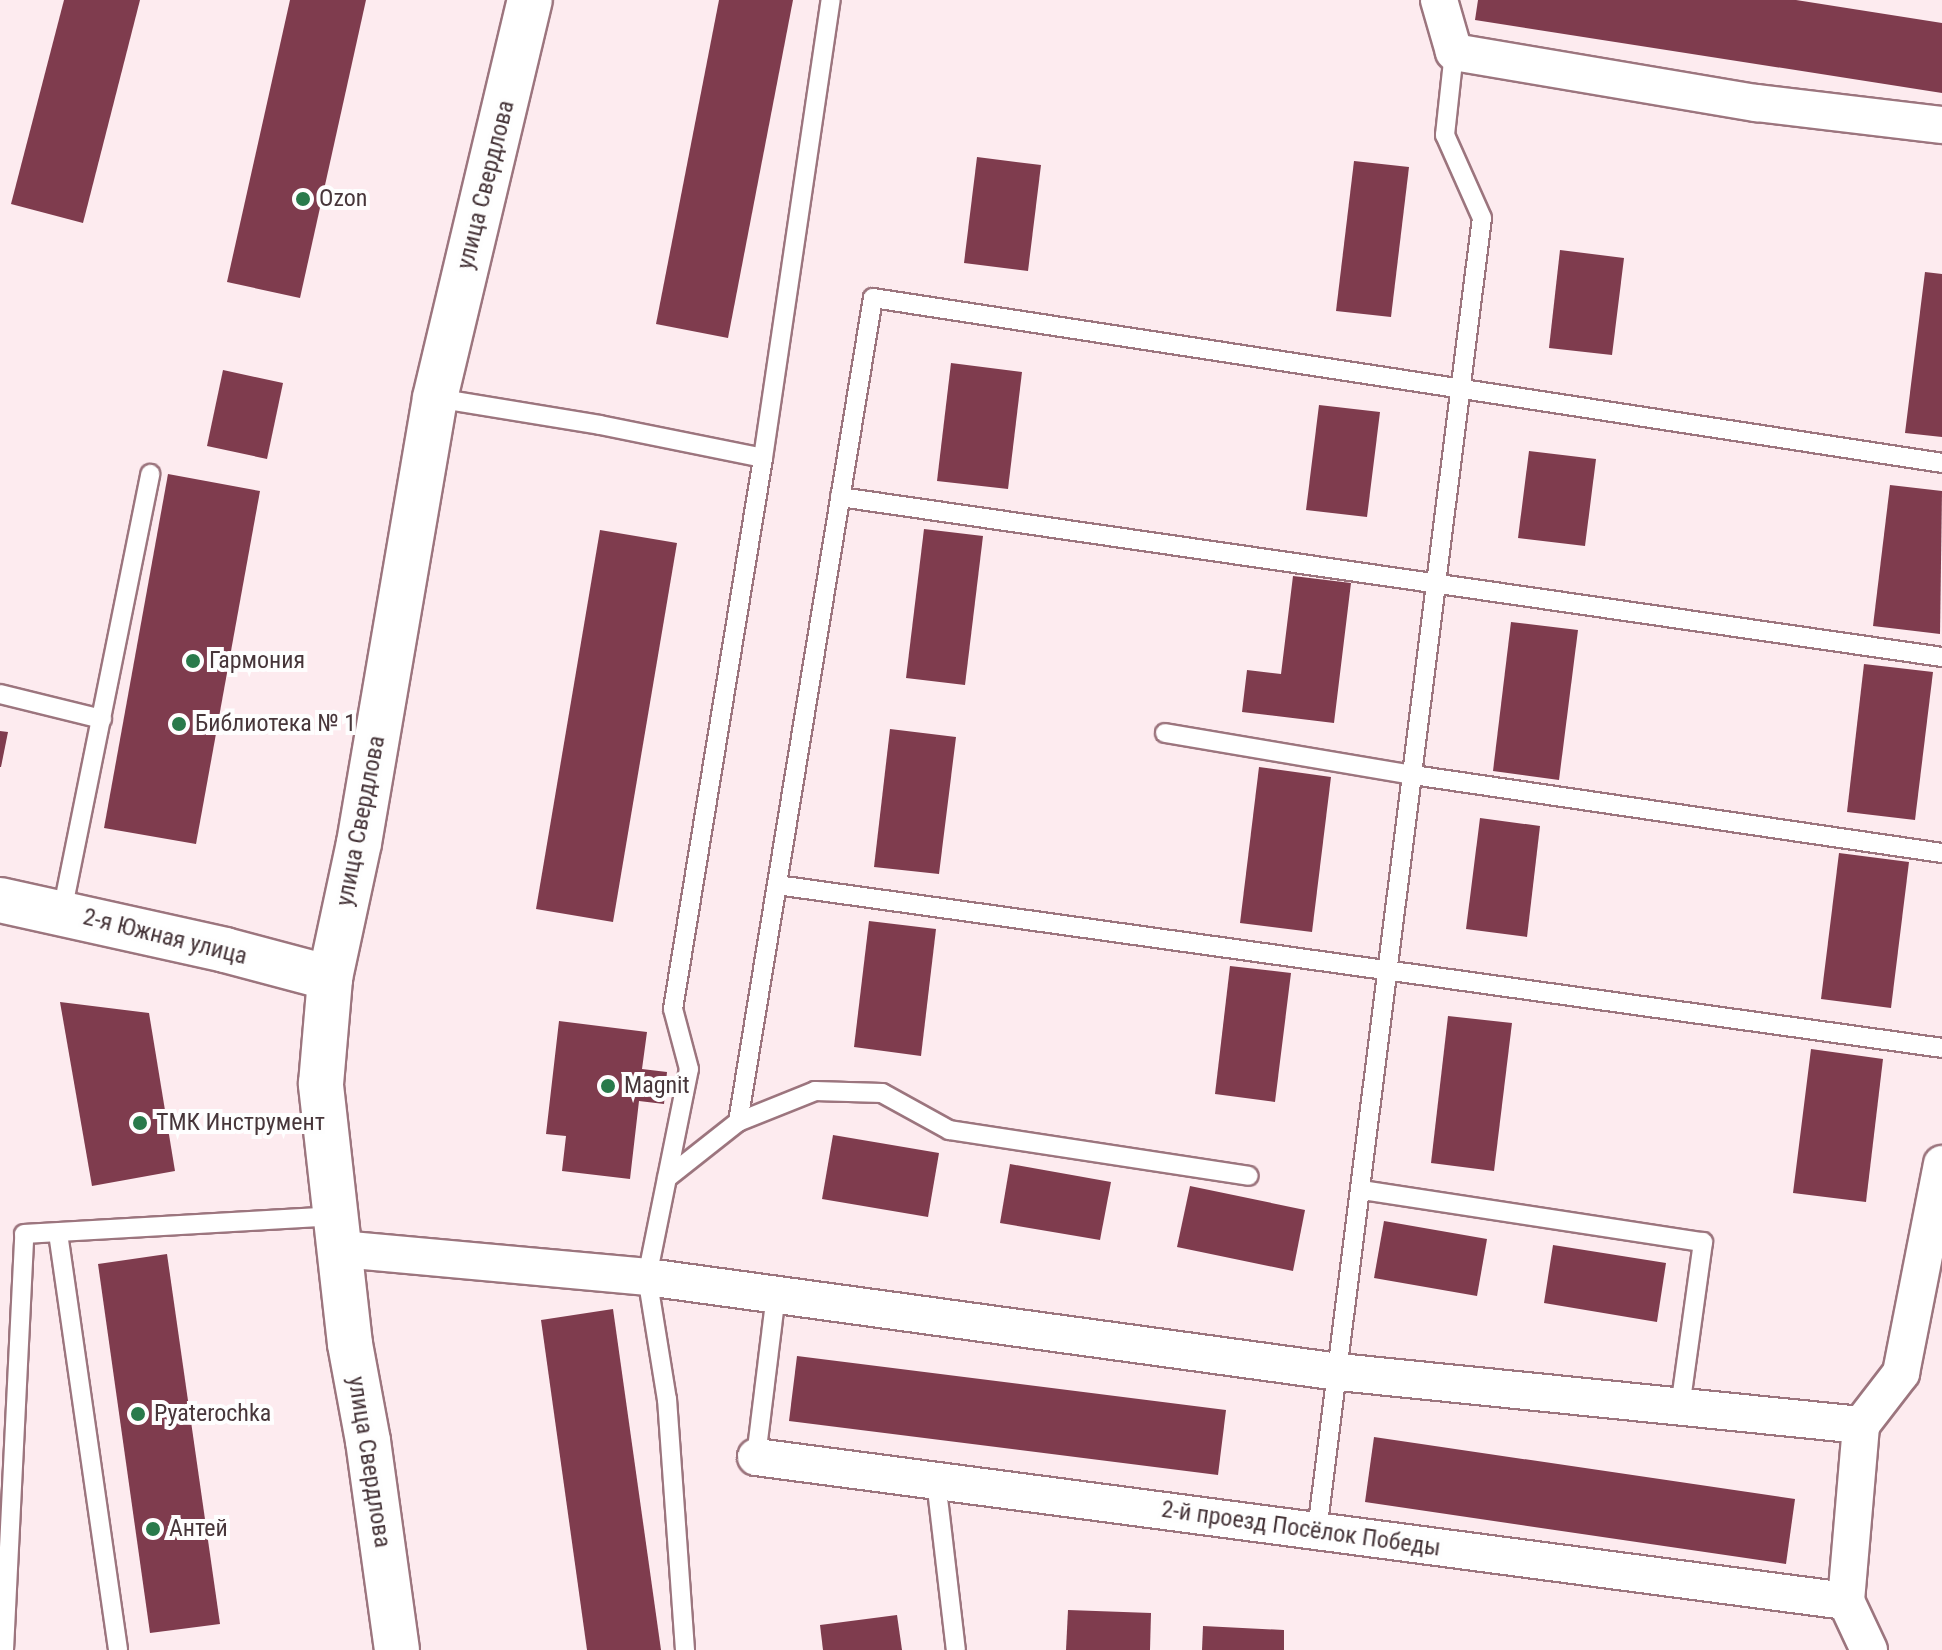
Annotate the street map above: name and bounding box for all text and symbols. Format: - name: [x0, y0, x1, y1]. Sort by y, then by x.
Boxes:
- street label: улица Свердлова: [451, 98, 521, 272]
- place label: Ozon: [319, 185, 367, 213]
- marker: Ozon: [294, 190, 312, 208]
- place label: Гармония: [209, 647, 305, 675]
- marker: Гармония: [184, 652, 202, 670]
- place label: Библиотека № 1: [195, 710, 356, 738]
- marker: Библиотека № 1: [170, 715, 188, 733]
- street label: улица Свердлова: [330, 733, 392, 909]
- street label: 2-я Южная улица: [80, 903, 250, 971]
- place label: Magnit: [624, 1072, 690, 1100]
- marker: Magnit: [599, 1077, 617, 1095]
- place label: ТМК Инструмент: [156, 1109, 325, 1137]
- marker: ТМК Инструмент: [131, 1114, 149, 1132]
- street label: улица Свердлова: [341, 1374, 397, 1550]
- place label: Pyaterochka: [154, 1400, 271, 1428]
- marker: Pyaterochka: [129, 1405, 147, 1423]
- street label: 2-й проезд Посёлок Победы: [1160, 1495, 1442, 1563]
- place label: Антей: [169, 1515, 228, 1543]
- marker: Антей: [144, 1520, 162, 1538]

